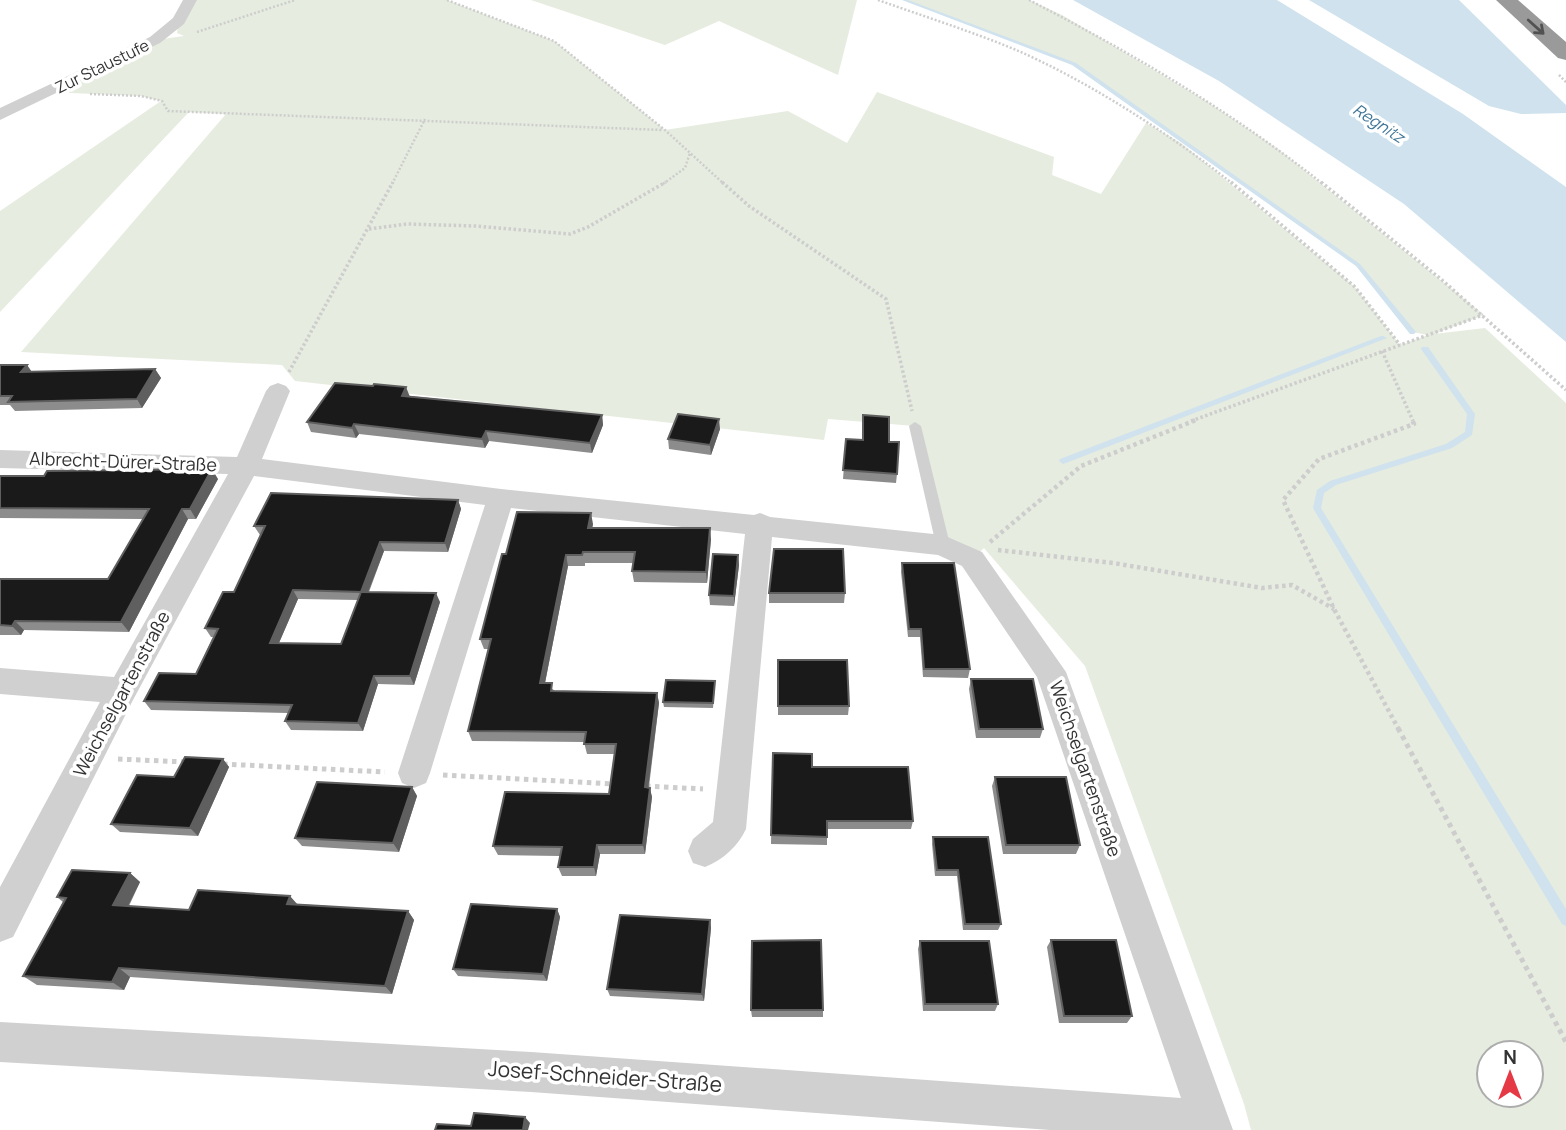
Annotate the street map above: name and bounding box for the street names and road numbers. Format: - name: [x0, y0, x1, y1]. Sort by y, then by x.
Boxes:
- street label: Zur Staustufe: [51, 34, 153, 98]
- street label: Albrecht-Dürer-Straße: [29, 446, 217, 476]
- street label: Weichselgartenstraße: [67, 607, 175, 781]
- street label: Weichselgartenstraße: [1045, 678, 1127, 860]
- street label: Josef-Schneider-Straße: [487, 1054, 723, 1098]

